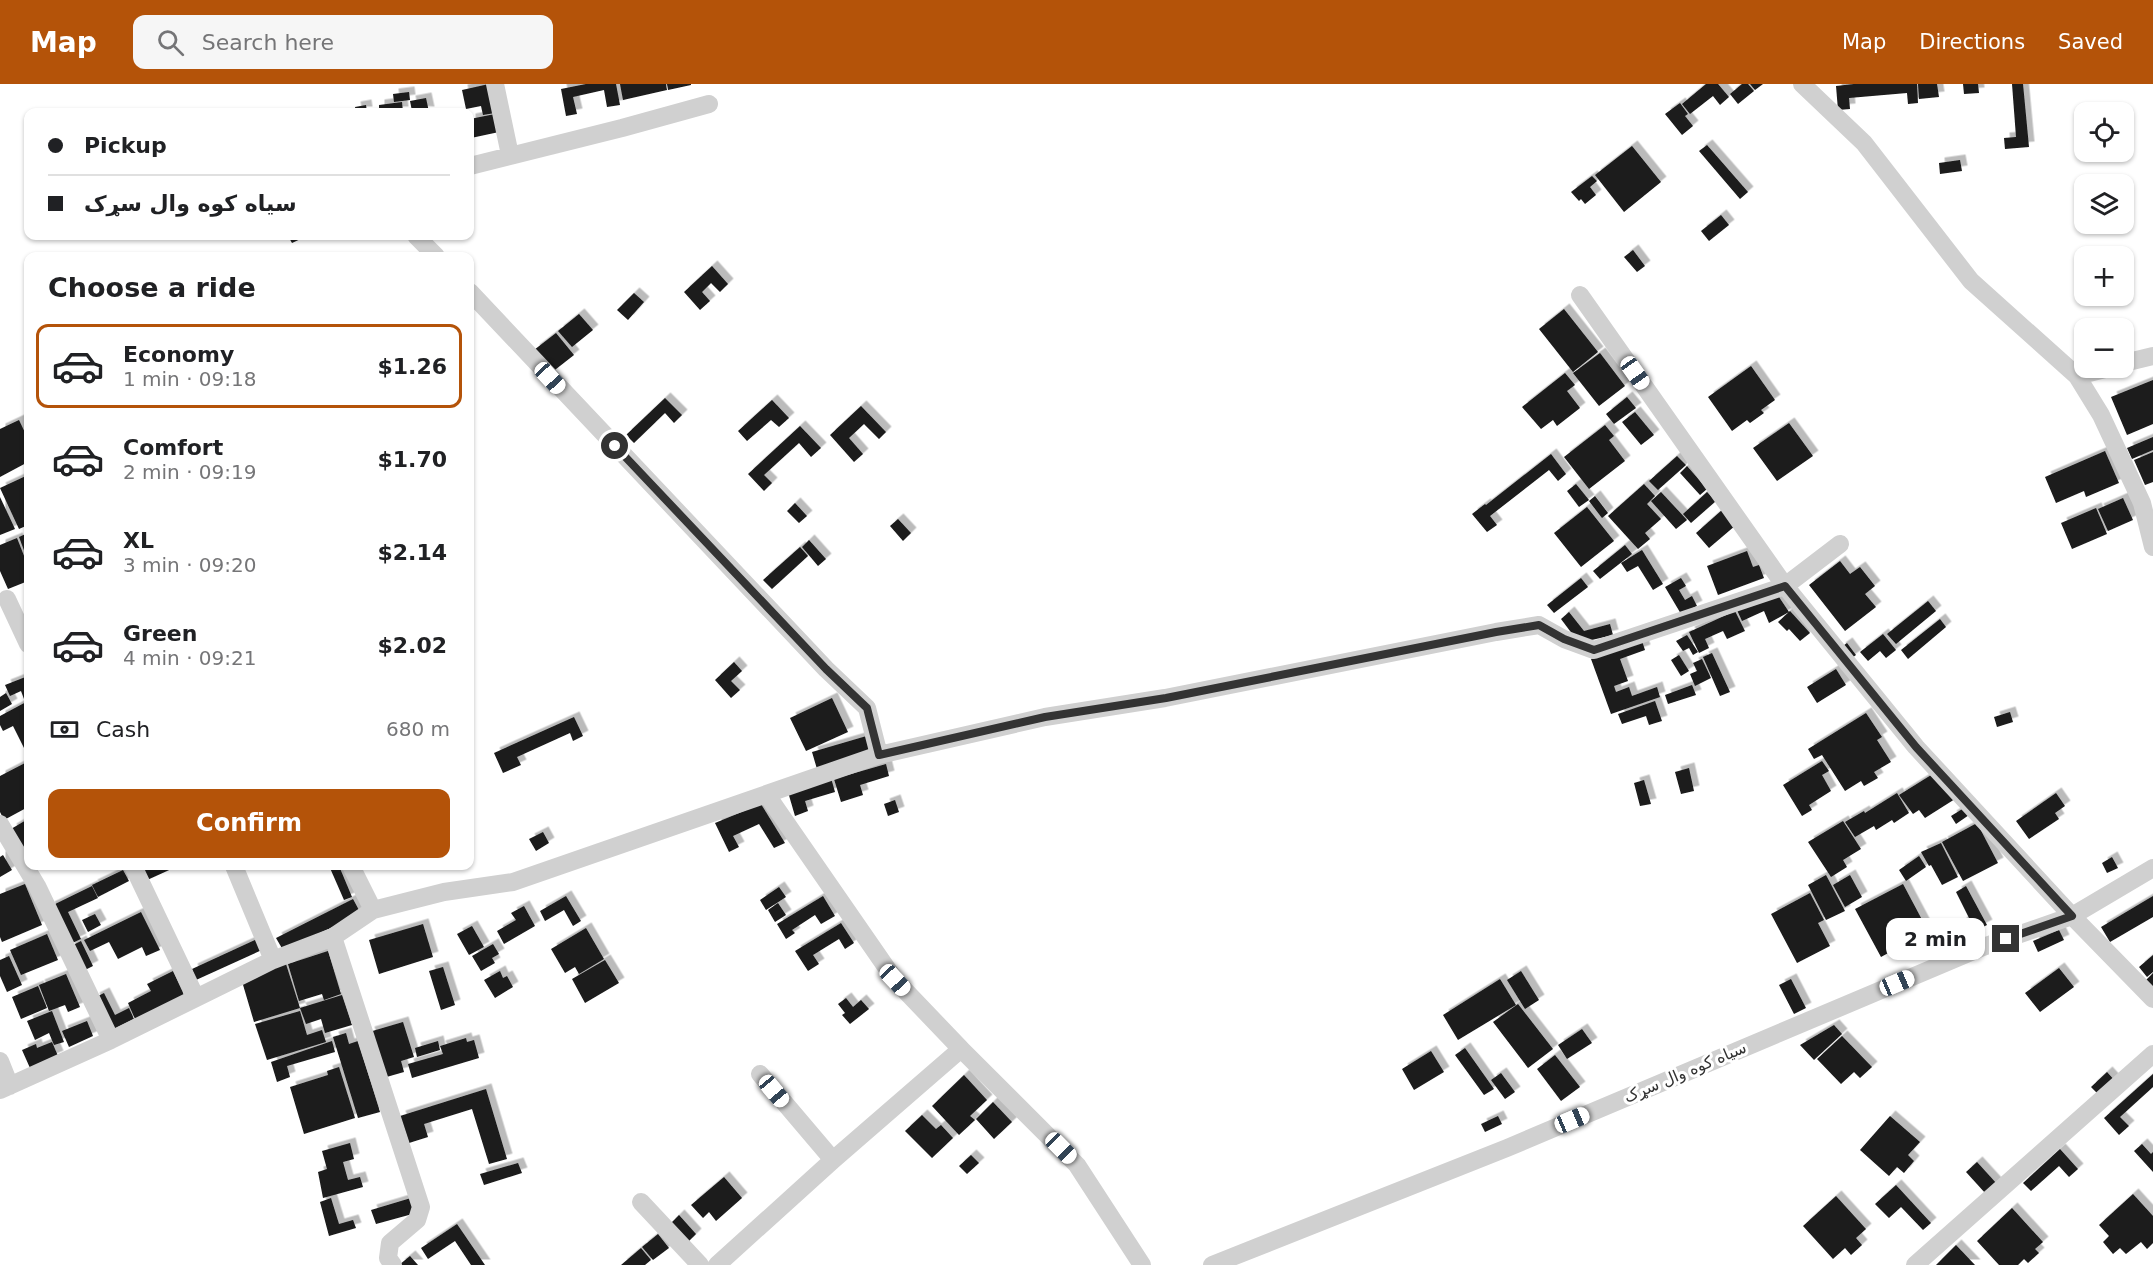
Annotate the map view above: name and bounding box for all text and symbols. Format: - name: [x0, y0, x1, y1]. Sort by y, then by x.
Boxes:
- search box: [133, 15, 553, 69]
- text: Map: [30, 26, 97, 59]
- icon: search: [154, 26, 187, 59]
- text: Search here: [202, 30, 334, 55]
- text: Map: [1842, 30, 1886, 54]
- text: Directions: [1919, 30, 2025, 54]
- text: Saved: [2058, 30, 2123, 54]
- map controls: [2074, 102, 2134, 378]
- button: locate: [2074, 102, 2134, 162]
- text: Pickup: [84, 133, 167, 158]
- button: layers: [2074, 174, 2134, 234]
- text: سیاه کوه وال سړک: [84, 191, 297, 216]
- button: +: [2074, 246, 2134, 306]
- text: Choose a ride: [48, 272, 256, 303]
- button: −: [2074, 318, 2134, 378]
- icon: car: [51, 339, 105, 393]
- text: Economy: [123, 342, 234, 367]
- car: [1617, 353, 1653, 393]
- text: $1.26: [377, 354, 447, 379]
- car: [531, 359, 569, 397]
- text: 1 min · 09:18: [123, 367, 257, 391]
- icon: car: [51, 432, 105, 486]
- route start: [601, 432, 628, 459]
- text: Comfort: [123, 435, 223, 460]
- text: $1.70: [377, 447, 447, 472]
- text: 2 min · 09:19: [123, 460, 257, 484]
- icon: car: [51, 525, 105, 579]
- text: XL: [123, 528, 154, 553]
- text: $2.14: [377, 540, 447, 565]
- text: 3 min · 09:20: [123, 553, 257, 577]
- icon: car: [51, 618, 105, 672]
- text: Green: [123, 621, 197, 646]
- text: $2.02: [377, 633, 447, 658]
- text: 4 min · 09:21: [123, 646, 257, 670]
- icon: cash: [48, 713, 81, 746]
- text: Cash: [96, 717, 150, 742]
- text: 680 m: [386, 717, 450, 741]
- button: Confirm: [48, 789, 450, 858]
- callout: 2 min: [1886, 918, 1985, 960]
- route end: [1992, 925, 2019, 952]
- text: 2 min: [1904, 927, 1967, 951]
- car: [876, 961, 914, 999]
- car: [1877, 968, 1917, 998]
- street label: سیاه کوه وال سړک: [1621, 1038, 1750, 1107]
- car: [756, 1071, 792, 1111]
- car: [1552, 1105, 1592, 1135]
- car: [1042, 1129, 1080, 1167]

